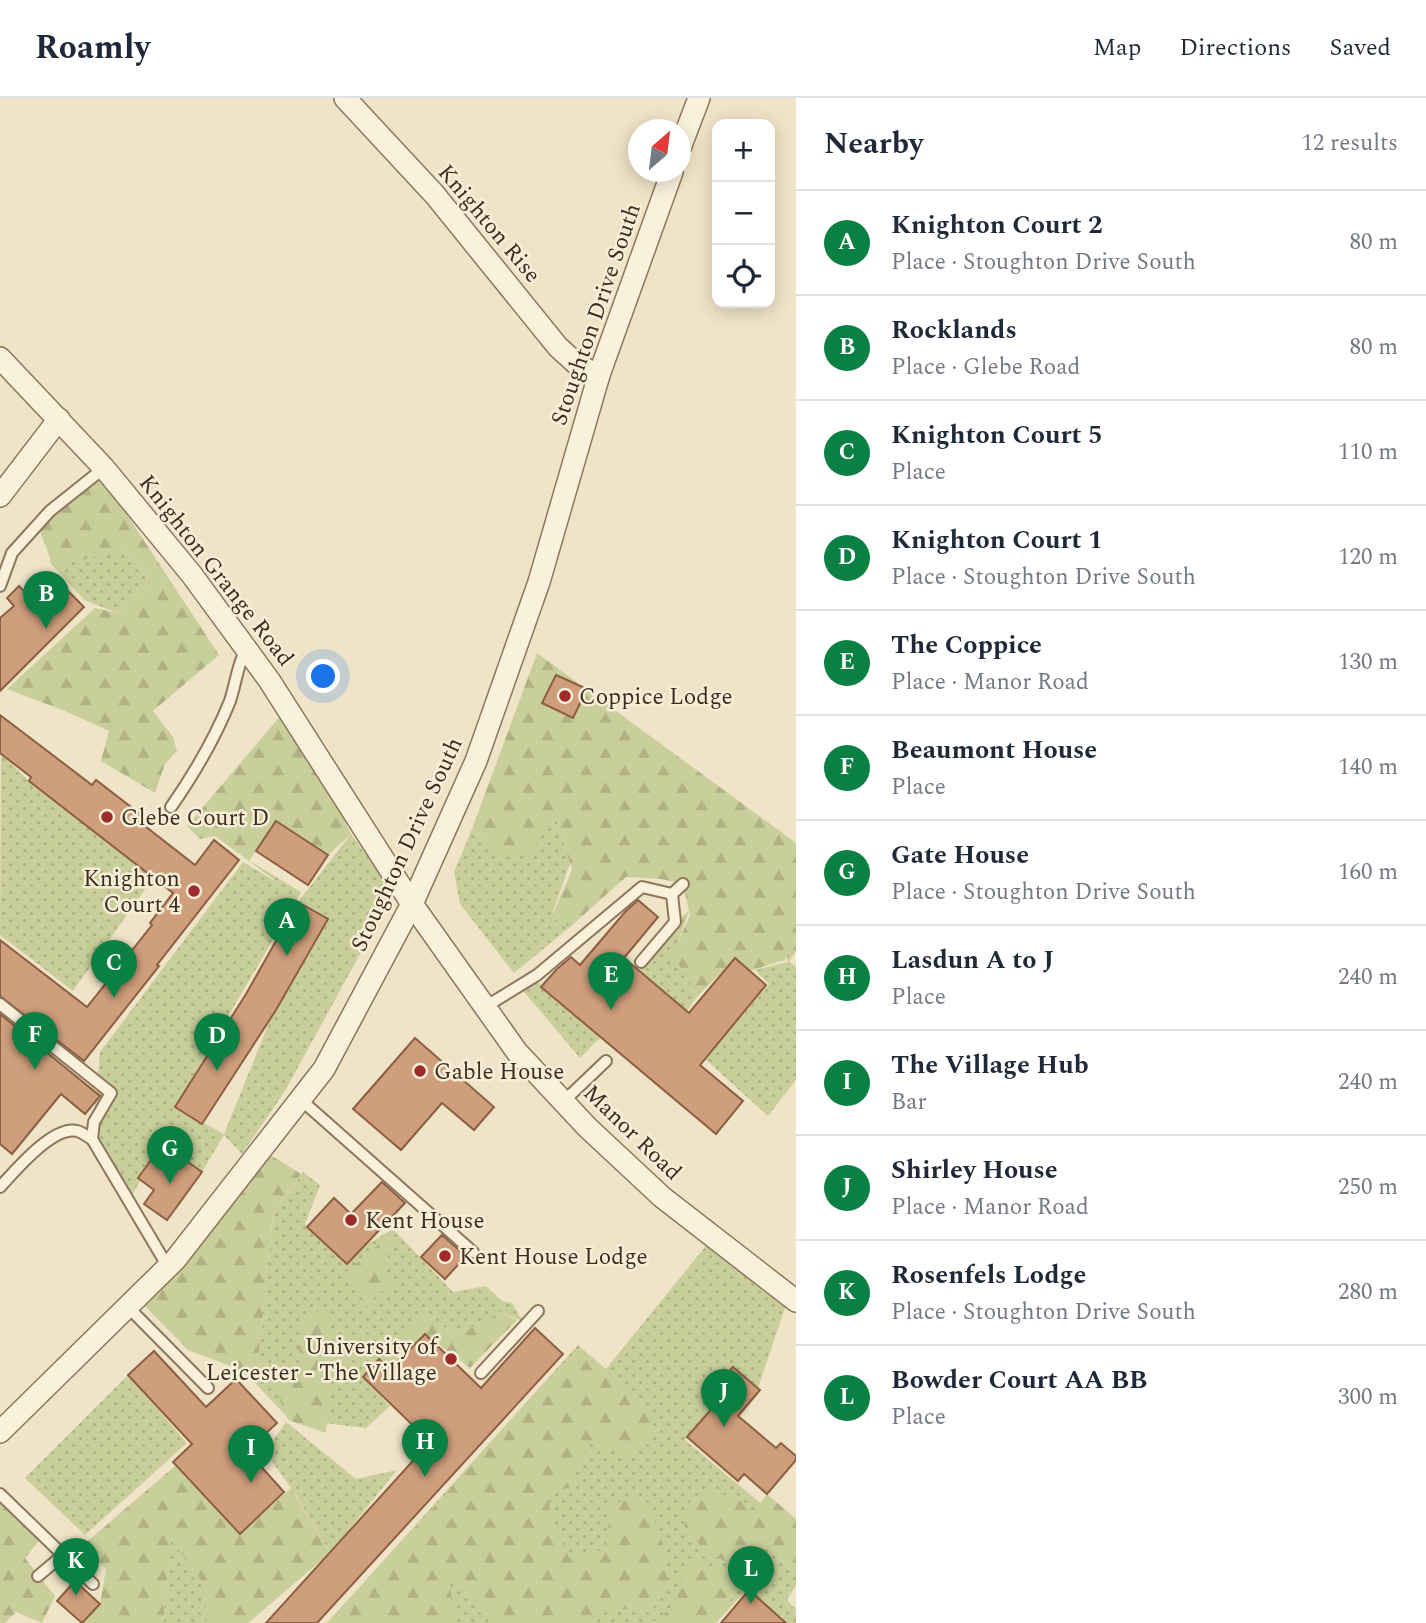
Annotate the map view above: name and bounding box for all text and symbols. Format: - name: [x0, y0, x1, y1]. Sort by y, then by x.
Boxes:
- text: Roamly: [35, 23, 150, 73]
- text: Map: [1093, 30, 1141, 66]
- text: Directions: [1179, 30, 1291, 66]
- text: Saved: [1329, 30, 1391, 66]
- north arrow: [628, 119, 691, 182]
- map controls: [712, 119, 775, 308]
- button: +: [712, 119, 775, 182]
- text: Nearby: [824, 121, 923, 167]
- text: 12 results: [1301, 126, 1398, 161]
- street label: Knighton Rise: [429, 157, 549, 291]
- button: −: [712, 182, 775, 245]
- street label: Stoughton Drive South: [542, 199, 651, 430]
- text: Knighton Court 2: [891, 205, 1103, 245]
- text: A: [838, 225, 856, 260]
- text: 80 m: [1349, 225, 1398, 260]
- button: locate: [712, 245, 775, 308]
- text: Place · Stoughton Drive South: [891, 245, 1196, 280]
- text: Rocklands: [891, 310, 1017, 350]
- text: B: [839, 330, 855, 365]
- text: 80 m: [1349, 330, 1398, 365]
- text: Place · Glebe Road: [891, 350, 1080, 385]
- text: Knighton Court 5: [891, 415, 1103, 455]
- text: C: [839, 435, 855, 470]
- text: 110 m: [1338, 435, 1398, 470]
- text: Place: [891, 455, 946, 490]
- street label: Knighton Grange Road: [130, 468, 302, 674]
- text: Knighton Court 1: [891, 520, 1103, 560]
- text: D: [838, 540, 856, 575]
- text: 120 m: [1338, 540, 1398, 575]
- text: Place · Stoughton Drive South: [891, 560, 1196, 595]
- pin: B: [23, 571, 69, 629]
- text: The Coppice: [891, 625, 1042, 665]
- text: E: [839, 645, 855, 680]
- text: 130 m: [1338, 645, 1398, 680]
- your location: [306, 659, 340, 693]
- text: Place · Manor Road: [891, 665, 1089, 700]
- place label: Coppice Lodge: [579, 680, 733, 715]
- marker: Coppice Lodge: [557, 688, 573, 704]
- text: Beaumont House: [891, 730, 1097, 770]
- street label: Stoughton Drive South: [342, 732, 472, 958]
- text: F: [840, 750, 854, 785]
- text: 140 m: [1338, 750, 1398, 785]
- text: Place: [891, 770, 946, 805]
- place label: Glebe Court D: [121, 801, 269, 836]
- marker: Glebe Court D: [99, 809, 115, 825]
- text: Gate House: [891, 835, 1029, 875]
- text: G: [838, 855, 856, 890]
- text: 160 m: [1338, 855, 1398, 890]
- place label: Knighton Court 4: [83, 862, 180, 923]
- text: Place · Stoughton Drive South: [891, 875, 1196, 910]
- marker: Knighton Court 4: [186, 883, 202, 899]
- pin: A: [264, 898, 310, 956]
- pin: C: [91, 940, 137, 998]
- text: Lasdun A to J: [891, 940, 1054, 980]
- pin: E: [588, 952, 634, 1010]
- text: H: [837, 960, 857, 995]
- text: 240 m: [1338, 960, 1398, 995]
- text: Place: [891, 980, 946, 1015]
- pin: F: [12, 1012, 58, 1070]
- pin: D: [194, 1013, 240, 1071]
- text: The Village Hub: [891, 1045, 1089, 1085]
- place label: Gable House: [434, 1055, 564, 1090]
- marker: Gable House: [412, 1063, 428, 1079]
- text: I: [842, 1065, 852, 1100]
- text: 240 m: [1338, 1065, 1398, 1100]
- street label: Manor Road: [575, 1077, 689, 1189]
- text: Bar: [891, 1085, 927, 1120]
- pin: G: [147, 1126, 193, 1184]
- text: Shirley House: [891, 1150, 1058, 1190]
- text: J: [842, 1170, 852, 1205]
- text: 250 m: [1338, 1170, 1398, 1205]
- text: Place · Manor Road: [891, 1190, 1089, 1225]
- place label: Kent House: [365, 1204, 485, 1239]
- marker: Kent House: [343, 1212, 359, 1228]
- place label: Kent House Lodge: [459, 1240, 648, 1275]
- marker: Kent House Lodge: [437, 1248, 453, 1264]
- text: Rosenfels Lodge: [891, 1255, 1086, 1295]
- text: K: [838, 1275, 856, 1310]
- text: 280 m: [1338, 1275, 1398, 1310]
- text: Place · Stoughton Drive South: [891, 1295, 1196, 1330]
- place label: University of Leicester - The Village: [206, 1330, 439, 1391]
- marker: University of Leicester - The Village: [443, 1351, 459, 1367]
- text: Bowder Court AA BB: [891, 1360, 1147, 1400]
- pin: J: [701, 1369, 747, 1427]
- text: L: [840, 1380, 854, 1415]
- text: 300 m: [1338, 1380, 1398, 1415]
- text: Place: [891, 1400, 946, 1435]
- pin: H: [402, 1419, 448, 1477]
- pin: I: [228, 1425, 274, 1483]
- pin: K: [53, 1538, 99, 1596]
- pin: L: [728, 1546, 774, 1604]

